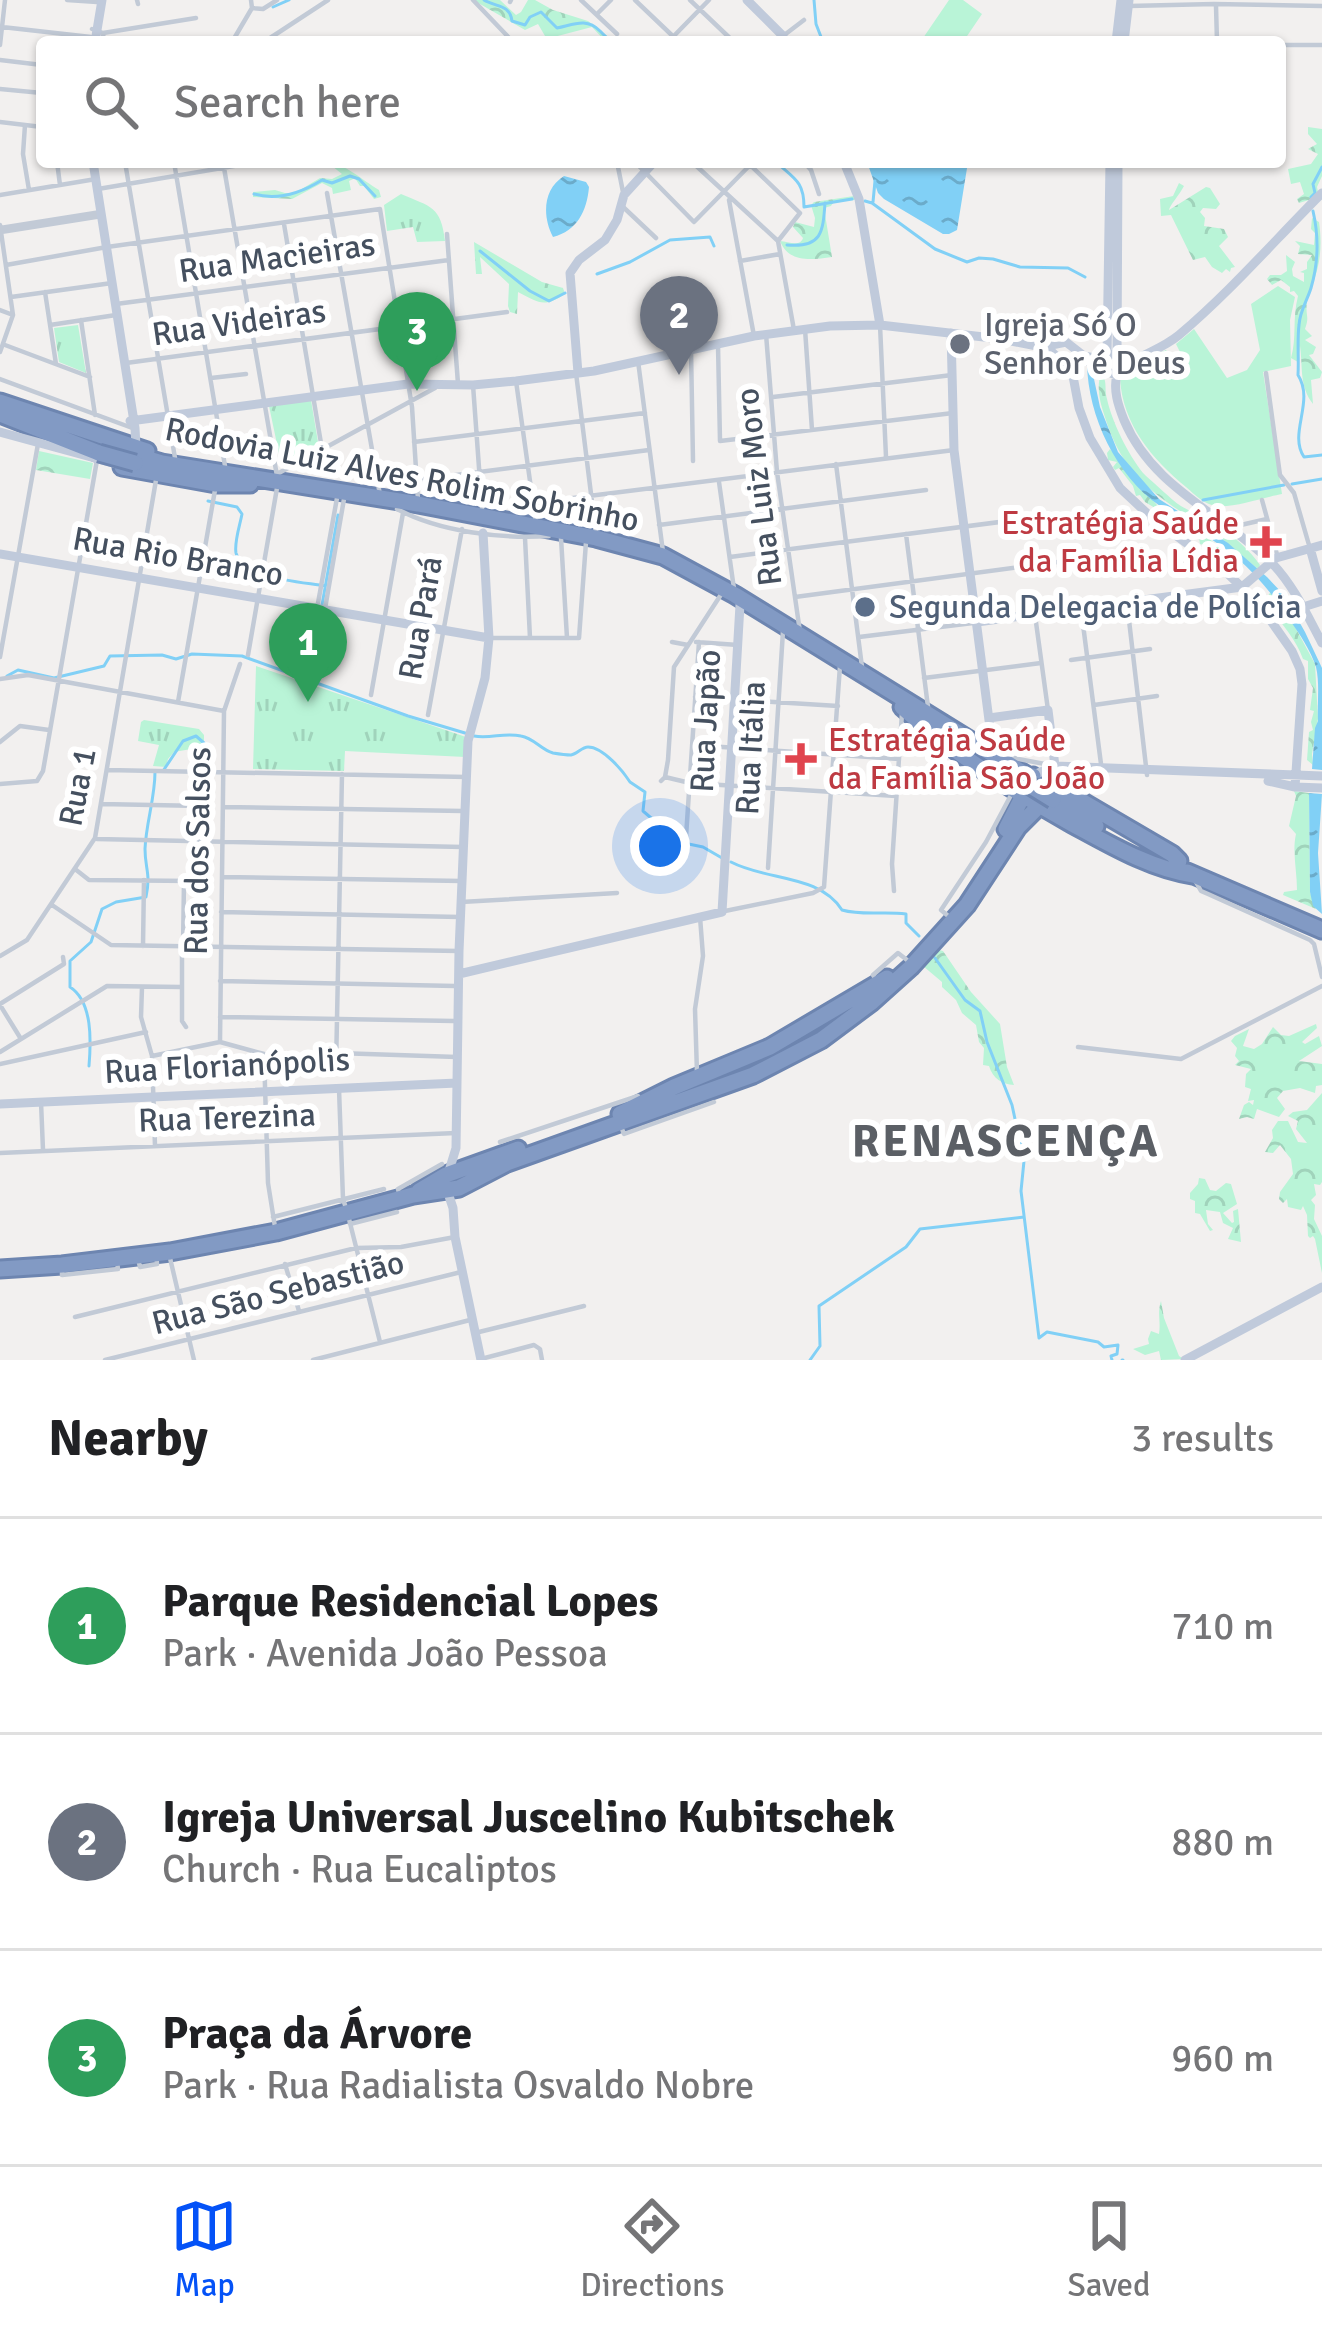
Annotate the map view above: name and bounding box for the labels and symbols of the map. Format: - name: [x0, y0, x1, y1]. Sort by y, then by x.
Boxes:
- street label: Rua Macieiras: [176, 224, 378, 292]
- pin: 2: [640, 276, 718, 375]
- street label: Rua Videiras: [149, 291, 329, 355]
- pin: 3: [378, 292, 456, 391]
- place label: Igreja Só O Senhor é Deus: [984, 305, 1186, 384]
- marker: Igreja Só O Senhor é Deus: [947, 331, 973, 357]
- street label: Rua Luiz Moro: [727, 386, 791, 588]
- street label: Rodovia Luiz Alves Rolim Sobrinho: [162, 409, 642, 541]
- place label: Estratégia Saúde da Família Lídia: [1001, 503, 1239, 582]
- street label: Rua Rio Branco: [70, 518, 286, 596]
- marker: Estratégia Saúde da Família Lídia: [1250, 526, 1282, 558]
- street label: Rua Pará: [390, 553, 452, 683]
- place label: Segunda Delegacia de Polícia: [889, 587, 1302, 628]
- marker: Segunda Delegacia de Polícia: [852, 594, 878, 620]
- pin: 1: [269, 603, 347, 702]
- street label: Rua Japão: [682, 649, 730, 793]
- street label: Rua Itália: [727, 680, 775, 816]
- place label: Estratégia Saúde da Família São João: [828, 720, 1105, 799]
- marker: Estratégia Saúde da Família São João: [785, 743, 817, 775]
- street label: Rua 1: [50, 744, 106, 830]
- street label: Rua dos Salsos: [176, 747, 220, 955]
- your location: [630, 816, 690, 876]
- street label: Rua Florianópolis: [103, 1039, 351, 1093]
- street label: Rua Terezina: [138, 1094, 316, 1142]
- district label: RENASCENÇA: [852, 1114, 1160, 1169]
- street label: Rua São Sebastião: [148, 1242, 408, 1344]

